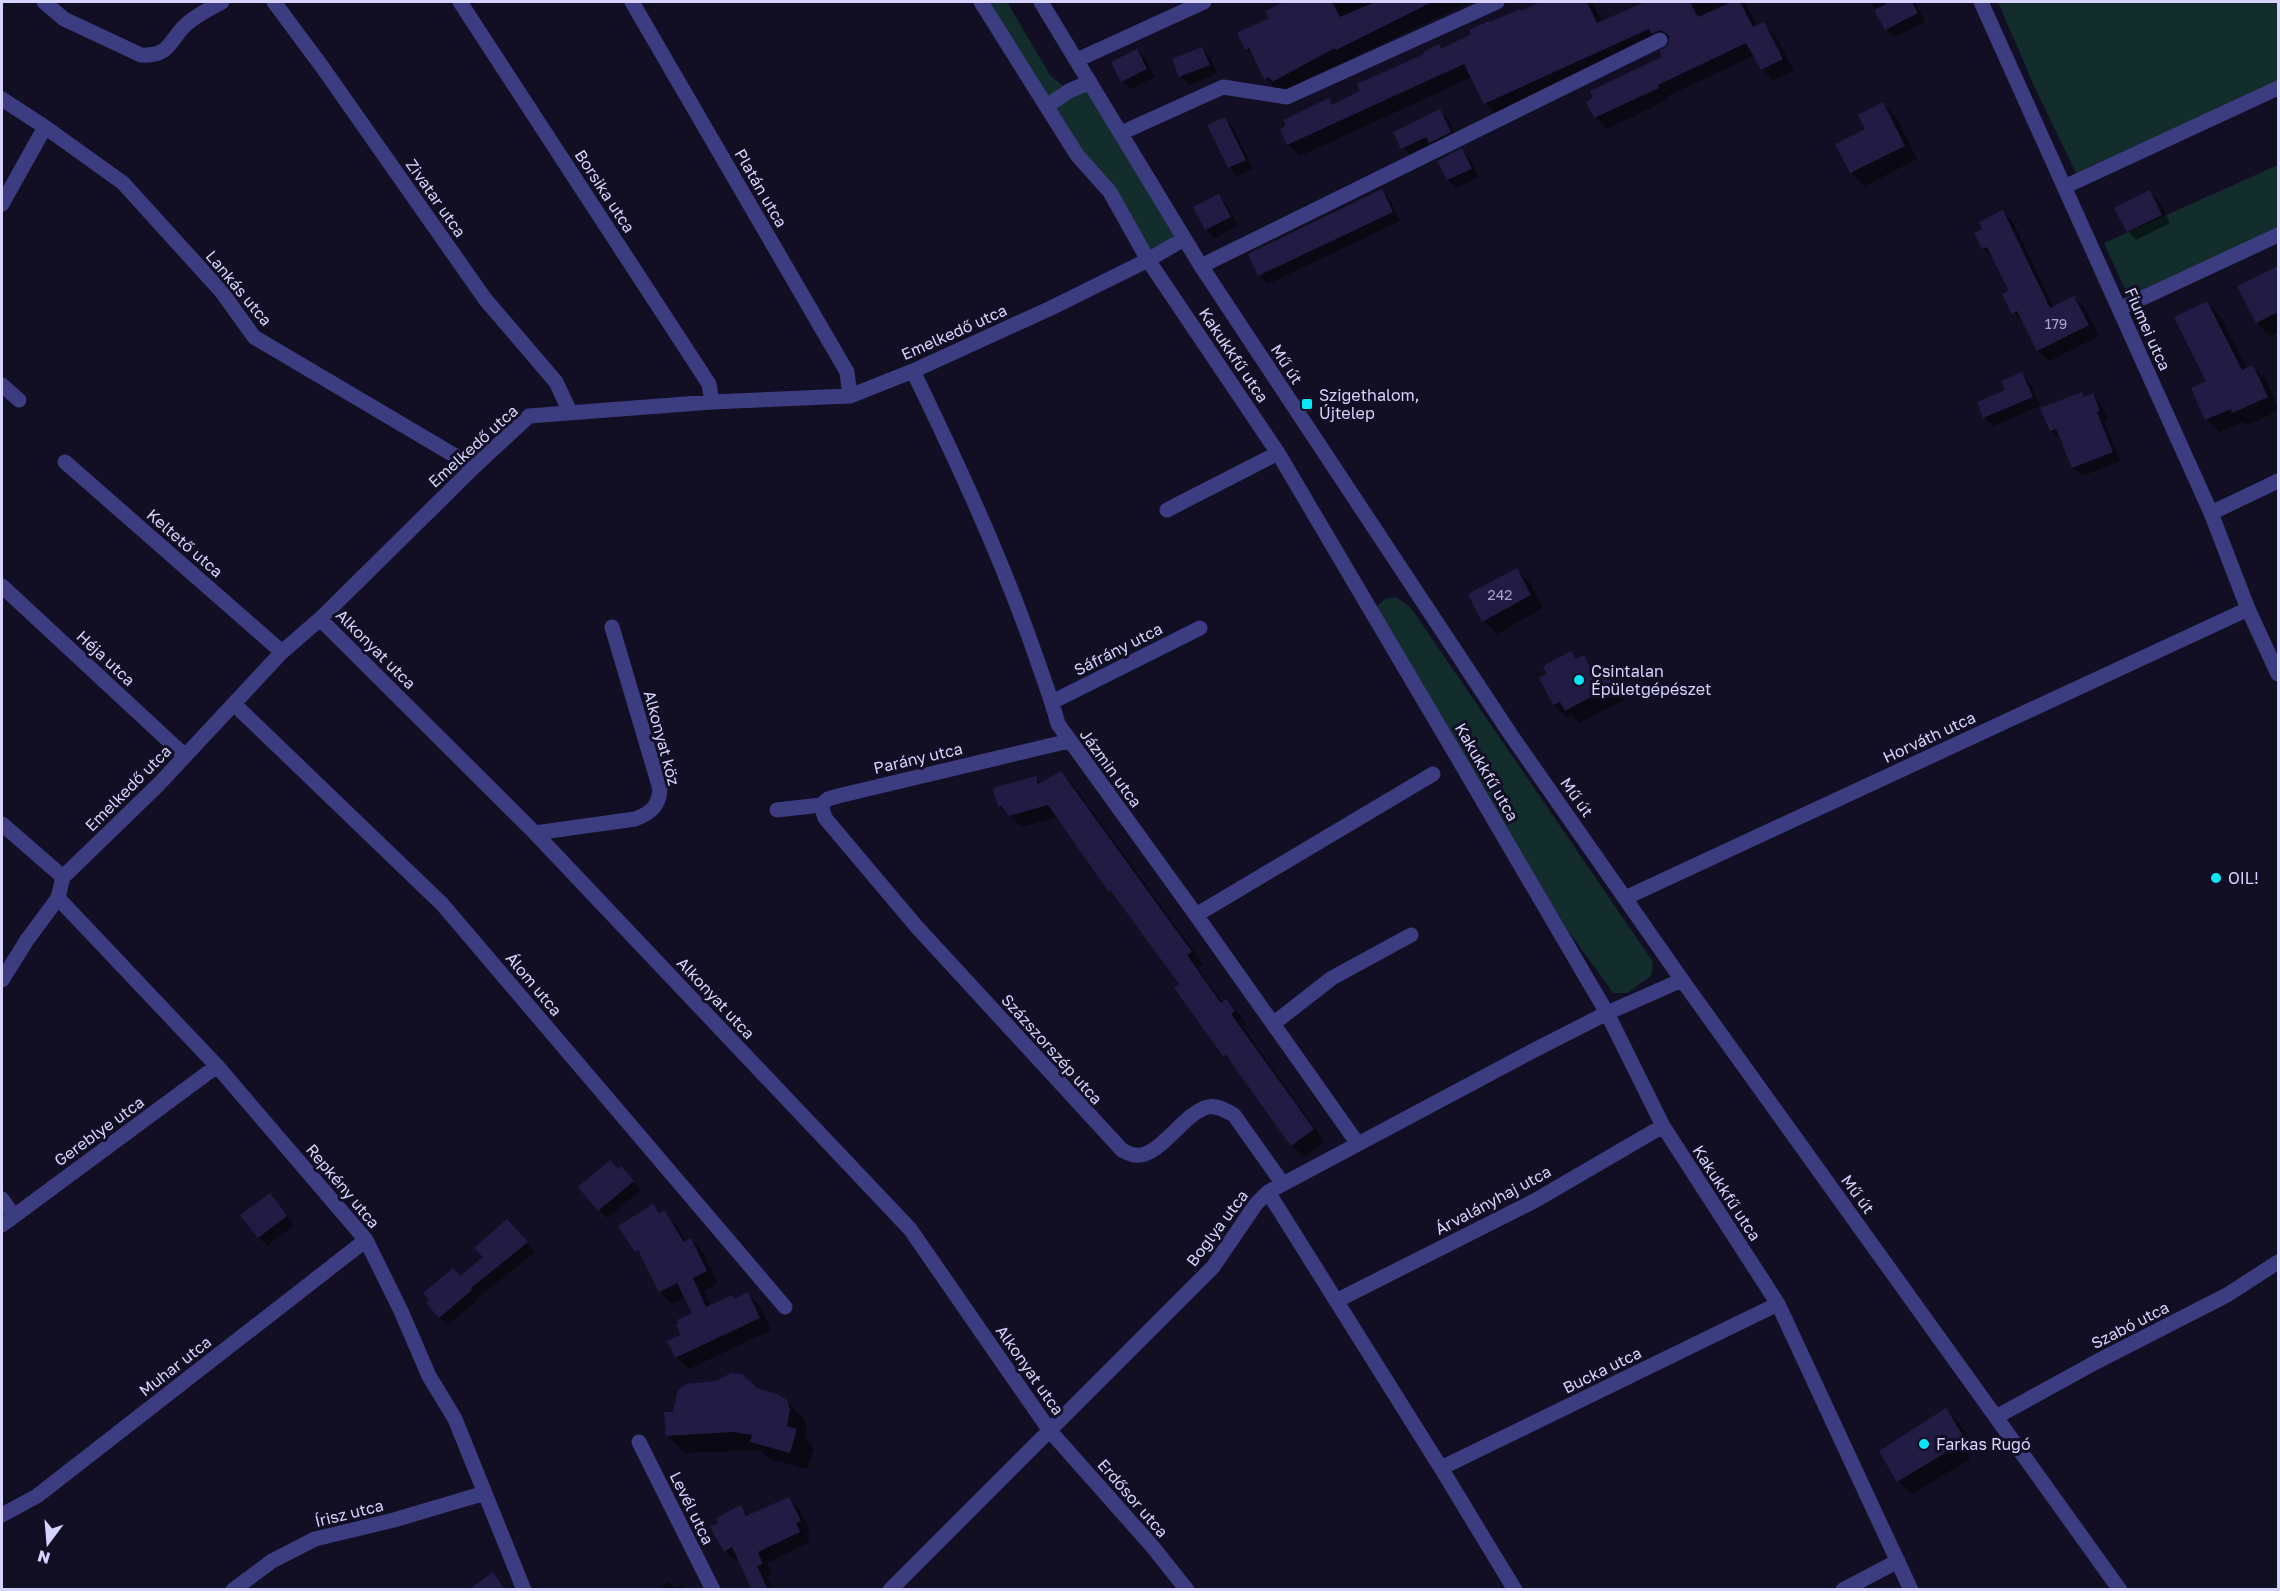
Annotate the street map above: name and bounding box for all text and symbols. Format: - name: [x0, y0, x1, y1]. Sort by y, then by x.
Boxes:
- street label: Platán utca: [730, 145, 792, 231]
- street label: Borsika utca: [571, 146, 639, 236]
- street label: Zivatar utca: [402, 155, 470, 241]
- street label: Lankás utca: [202, 246, 276, 330]
- street label: Fiumei utca: [2121, 284, 2175, 374]
- street label: Emelkedő utca: [898, 300, 1010, 364]
- street label: Kakukkfű utca: [1195, 304, 1273, 406]
- house number: 179: [2045, 315, 2067, 332]
- street label: Mű út: [1267, 340, 1307, 388]
- place label: Szigethalom, Újtelep: [1319, 385, 1419, 423]
- marker: Szigethalom, Újtelep: [1300, 397, 1314, 411]
- street label: Emelkedő utca: [424, 401, 522, 491]
- street label: Keltető utca: [143, 505, 227, 581]
- house number: 242: [1488, 586, 1512, 603]
- street label: Alkonyat utca: [332, 605, 420, 693]
- street label: Sáfrány utca: [1070, 618, 1166, 680]
- street label: Héja utca: [73, 626, 139, 690]
- place label: Csintalan Épületgépészet: [1591, 661, 1711, 699]
- marker: Csintalan Épületgépészet: [1572, 673, 1586, 687]
- street label: Alkonyat köz: [640, 688, 684, 788]
- street label: Horváth utca: [1879, 707, 1979, 767]
- street label: Kakukkfű utca: [1451, 719, 1523, 825]
- street label: Jázmin utca: [1076, 725, 1146, 811]
- street label: Parány utca: [872, 738, 964, 778]
- street label: Emelkedő utca: [81, 741, 175, 835]
- street label: Mű út: [1556, 773, 1598, 821]
- place label: OIL!: [2228, 868, 2259, 888]
- marker: OIL!: [2209, 871, 2223, 885]
- street label: Álom utca: [502, 948, 566, 1020]
- street label: Alkonyat utca: [673, 953, 759, 1043]
- street label: Százszorszép utca: [997, 990, 1107, 1108]
- street label: Gereblye utca: [50, 1092, 148, 1170]
- street label: Repkény utca: [302, 1140, 384, 1232]
- street label: Kakukkfű utca: [1689, 1141, 1765, 1245]
- street label: Árvalányhaj utca: [1432, 1161, 1554, 1239]
- street label: Mű út: [1837, 1171, 1879, 1217]
- street label: Boglya utca: [1182, 1186, 1252, 1270]
- street label: Szabó utca: [2088, 1297, 2172, 1353]
- street label: Alkonyat utca: [992, 1321, 1068, 1419]
- street label: Muhar utca: [135, 1332, 215, 1400]
- street label: Bucka utca: [1559, 1342, 1645, 1398]
- place label: Farkas Rugó: [1936, 1434, 2031, 1454]
- marker: Farkas Rugó: [1917, 1437, 1931, 1451]
- street label: Erdősor utca: [1093, 1455, 1173, 1541]
- street label: Levél utca: [666, 1468, 718, 1548]
- street label: Írisz utca: [313, 1495, 385, 1531]
- north arrow: [18, 1513, 78, 1573]
- text: N: [35, 1546, 52, 1569]

